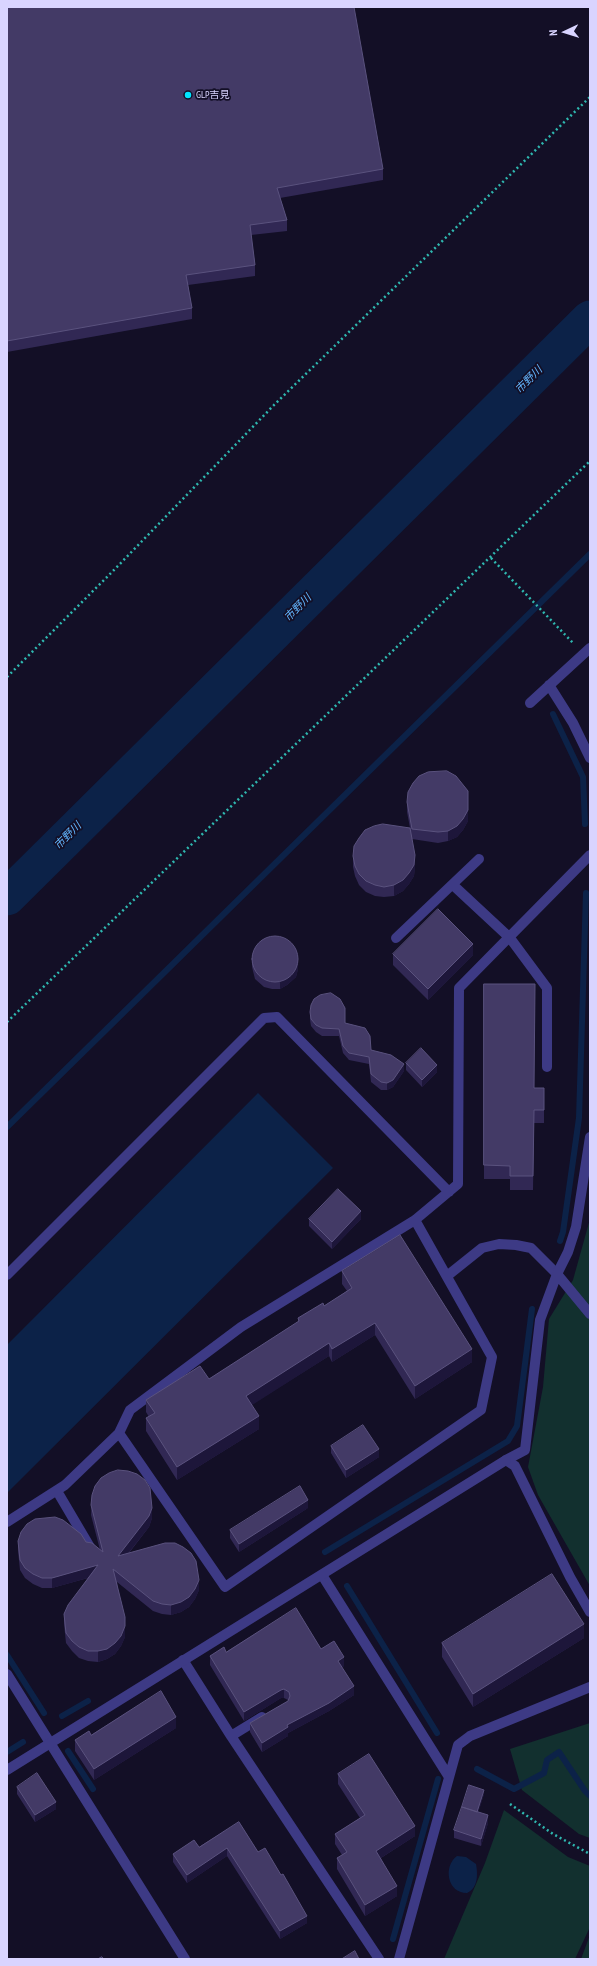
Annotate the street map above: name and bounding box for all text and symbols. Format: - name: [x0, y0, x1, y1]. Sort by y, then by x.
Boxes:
- north arrow: [545, 12, 585, 52]
- text: N: [546, 29, 560, 36]
- place label: GLP吉見: [196, 89, 230, 101]
- marker: GLP吉見: [183, 90, 193, 100]
- water label: 市野川: [513, 364, 545, 396]
- water label: 市野川: [282, 592, 314, 624]
- water label: 市野川: [52, 820, 84, 852]

